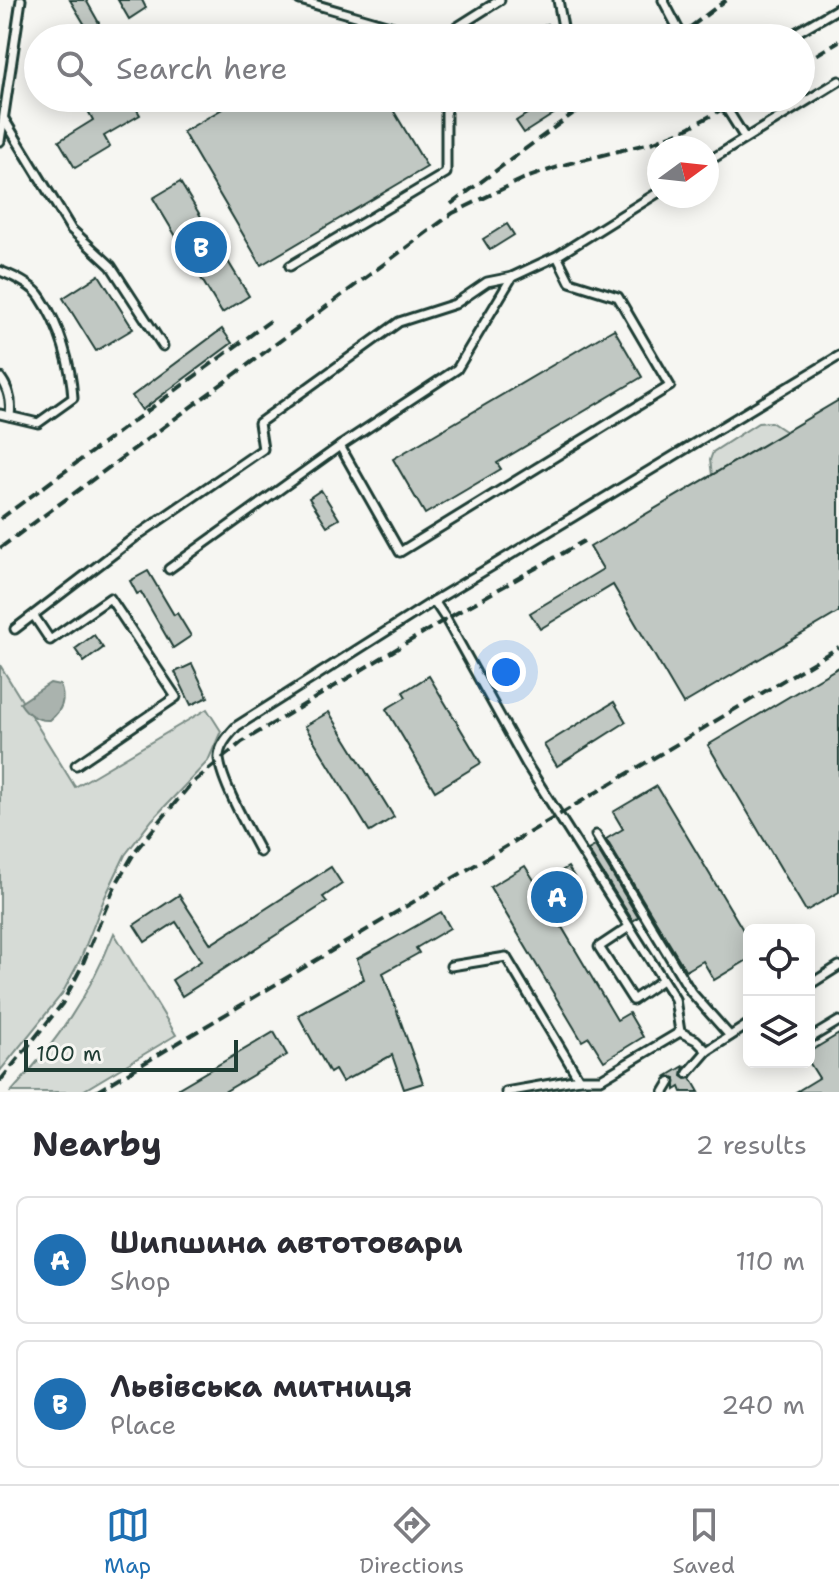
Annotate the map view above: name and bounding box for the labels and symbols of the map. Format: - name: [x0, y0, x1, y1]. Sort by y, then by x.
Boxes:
- north arrow: [647, 136, 719, 208]
- pin: B: [175, 217, 227, 277]
- your location: [486, 652, 526, 692]
- pin: A: [531, 867, 583, 927]
- scale bar: [24, 1036, 238, 1072]

